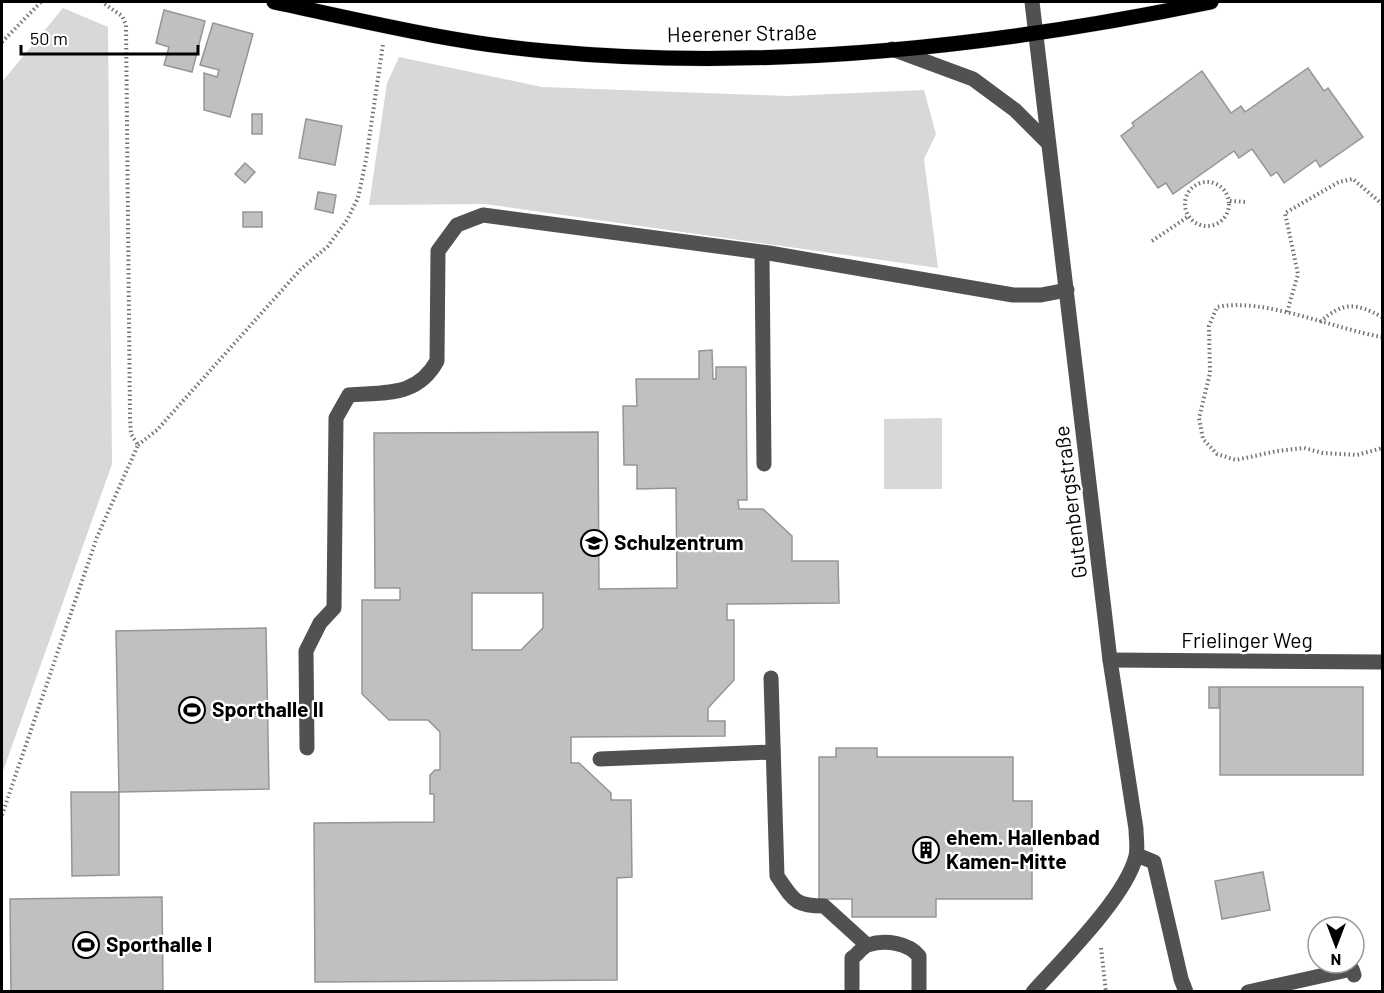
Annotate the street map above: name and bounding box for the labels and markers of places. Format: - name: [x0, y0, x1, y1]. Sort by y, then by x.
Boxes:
- school or university icon: Schulzentrum: [579, 528, 609, 558]
- place label: Schulzentrum: [614, 529, 743, 554]
- sports icon: Sporthalle II: [177, 695, 207, 725]
- place label: Sporthalle II: [212, 696, 324, 721]
- place label: ehem. Hallenbad Kamen-Mitte: [946, 824, 1100, 873]
- building icon: ehem. Hallenbad Kamen-Mitte: [911, 835, 941, 865]
- sports icon: Sporthalle I: [71, 930, 101, 960]
- place label: Sporthalle I: [106, 931, 212, 956]

